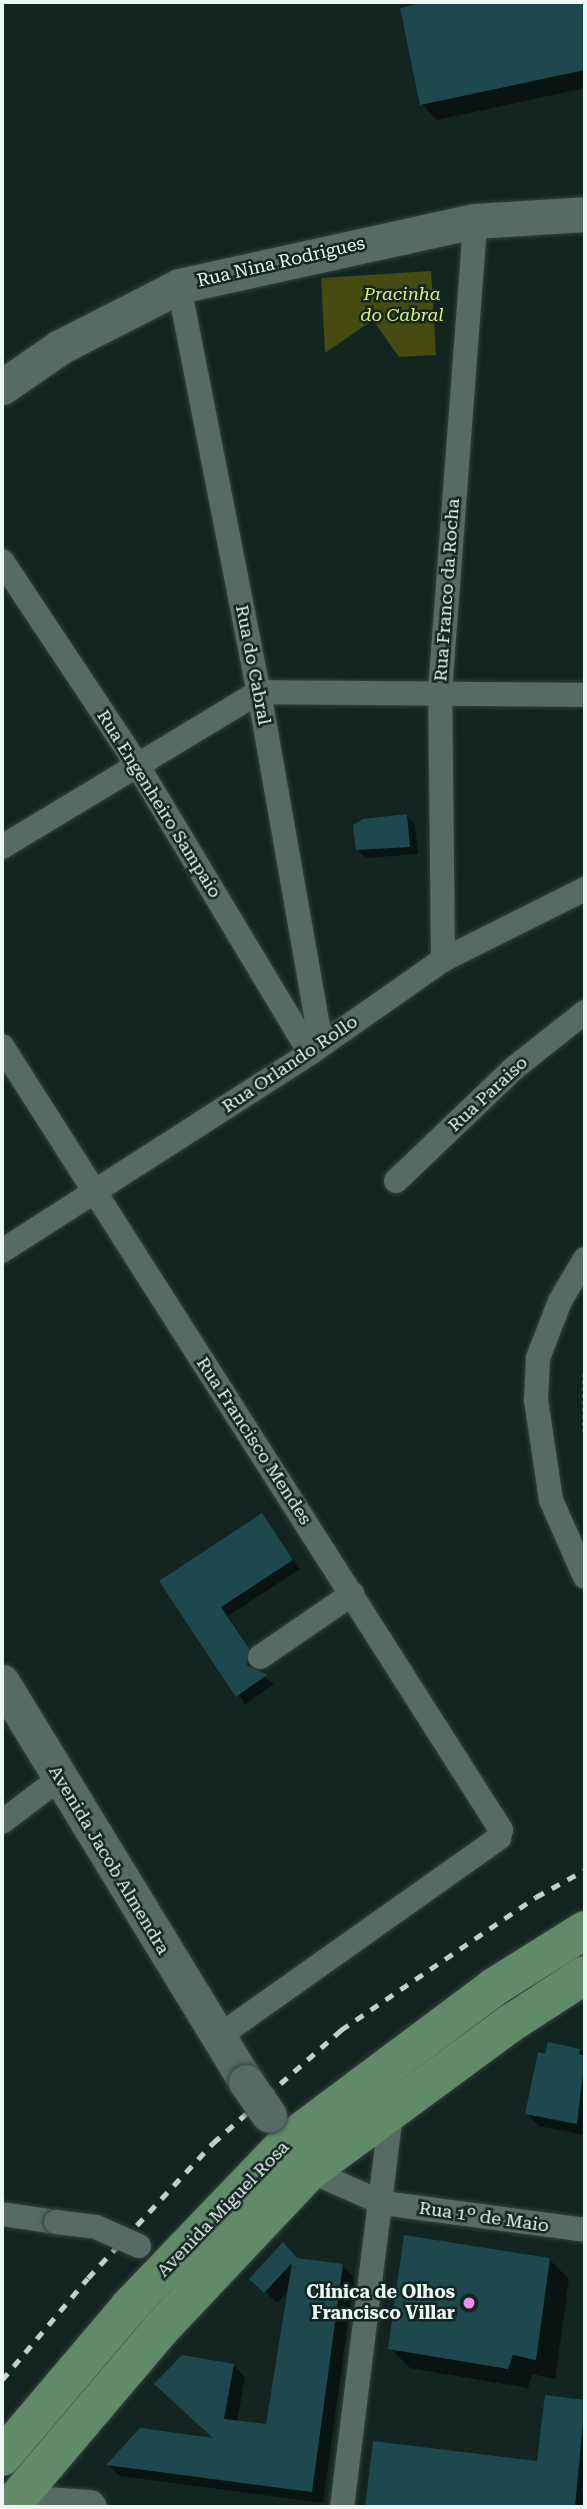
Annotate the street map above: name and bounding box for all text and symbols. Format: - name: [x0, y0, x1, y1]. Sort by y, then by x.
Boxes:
- street label: Rua Nina Rodrigues: [195, 232, 367, 292]
- park label: Pracinha do Cabral: [360, 284, 444, 326]
- street label: Rua Franco da Rocha: [430, 498, 464, 682]
- street label: Rua do Cabral: [231, 603, 275, 727]
- street label: Rua Engenheiro Sampaio: [92, 706, 226, 902]
- street label: Rua Orlando Rollo: [218, 1011, 362, 1117]
- street label: Rua Paraiso: [444, 1052, 532, 1136]
- street label: Rua Francisco Mendes: [192, 1353, 316, 1529]
- street label: Avenida Jacob Almendra: [44, 1762, 174, 1958]
- street label: Avenida Miguel Rosa: [152, 2136, 294, 2282]
- street label: Rua 1º de Maio: [418, 2197, 550, 2237]
- place label: Clínica de Olhos Francisco Villar: [306, 2282, 455, 2324]
- marker: Clínica de Olhos Francisco Villar: [461, 2295, 477, 2311]

